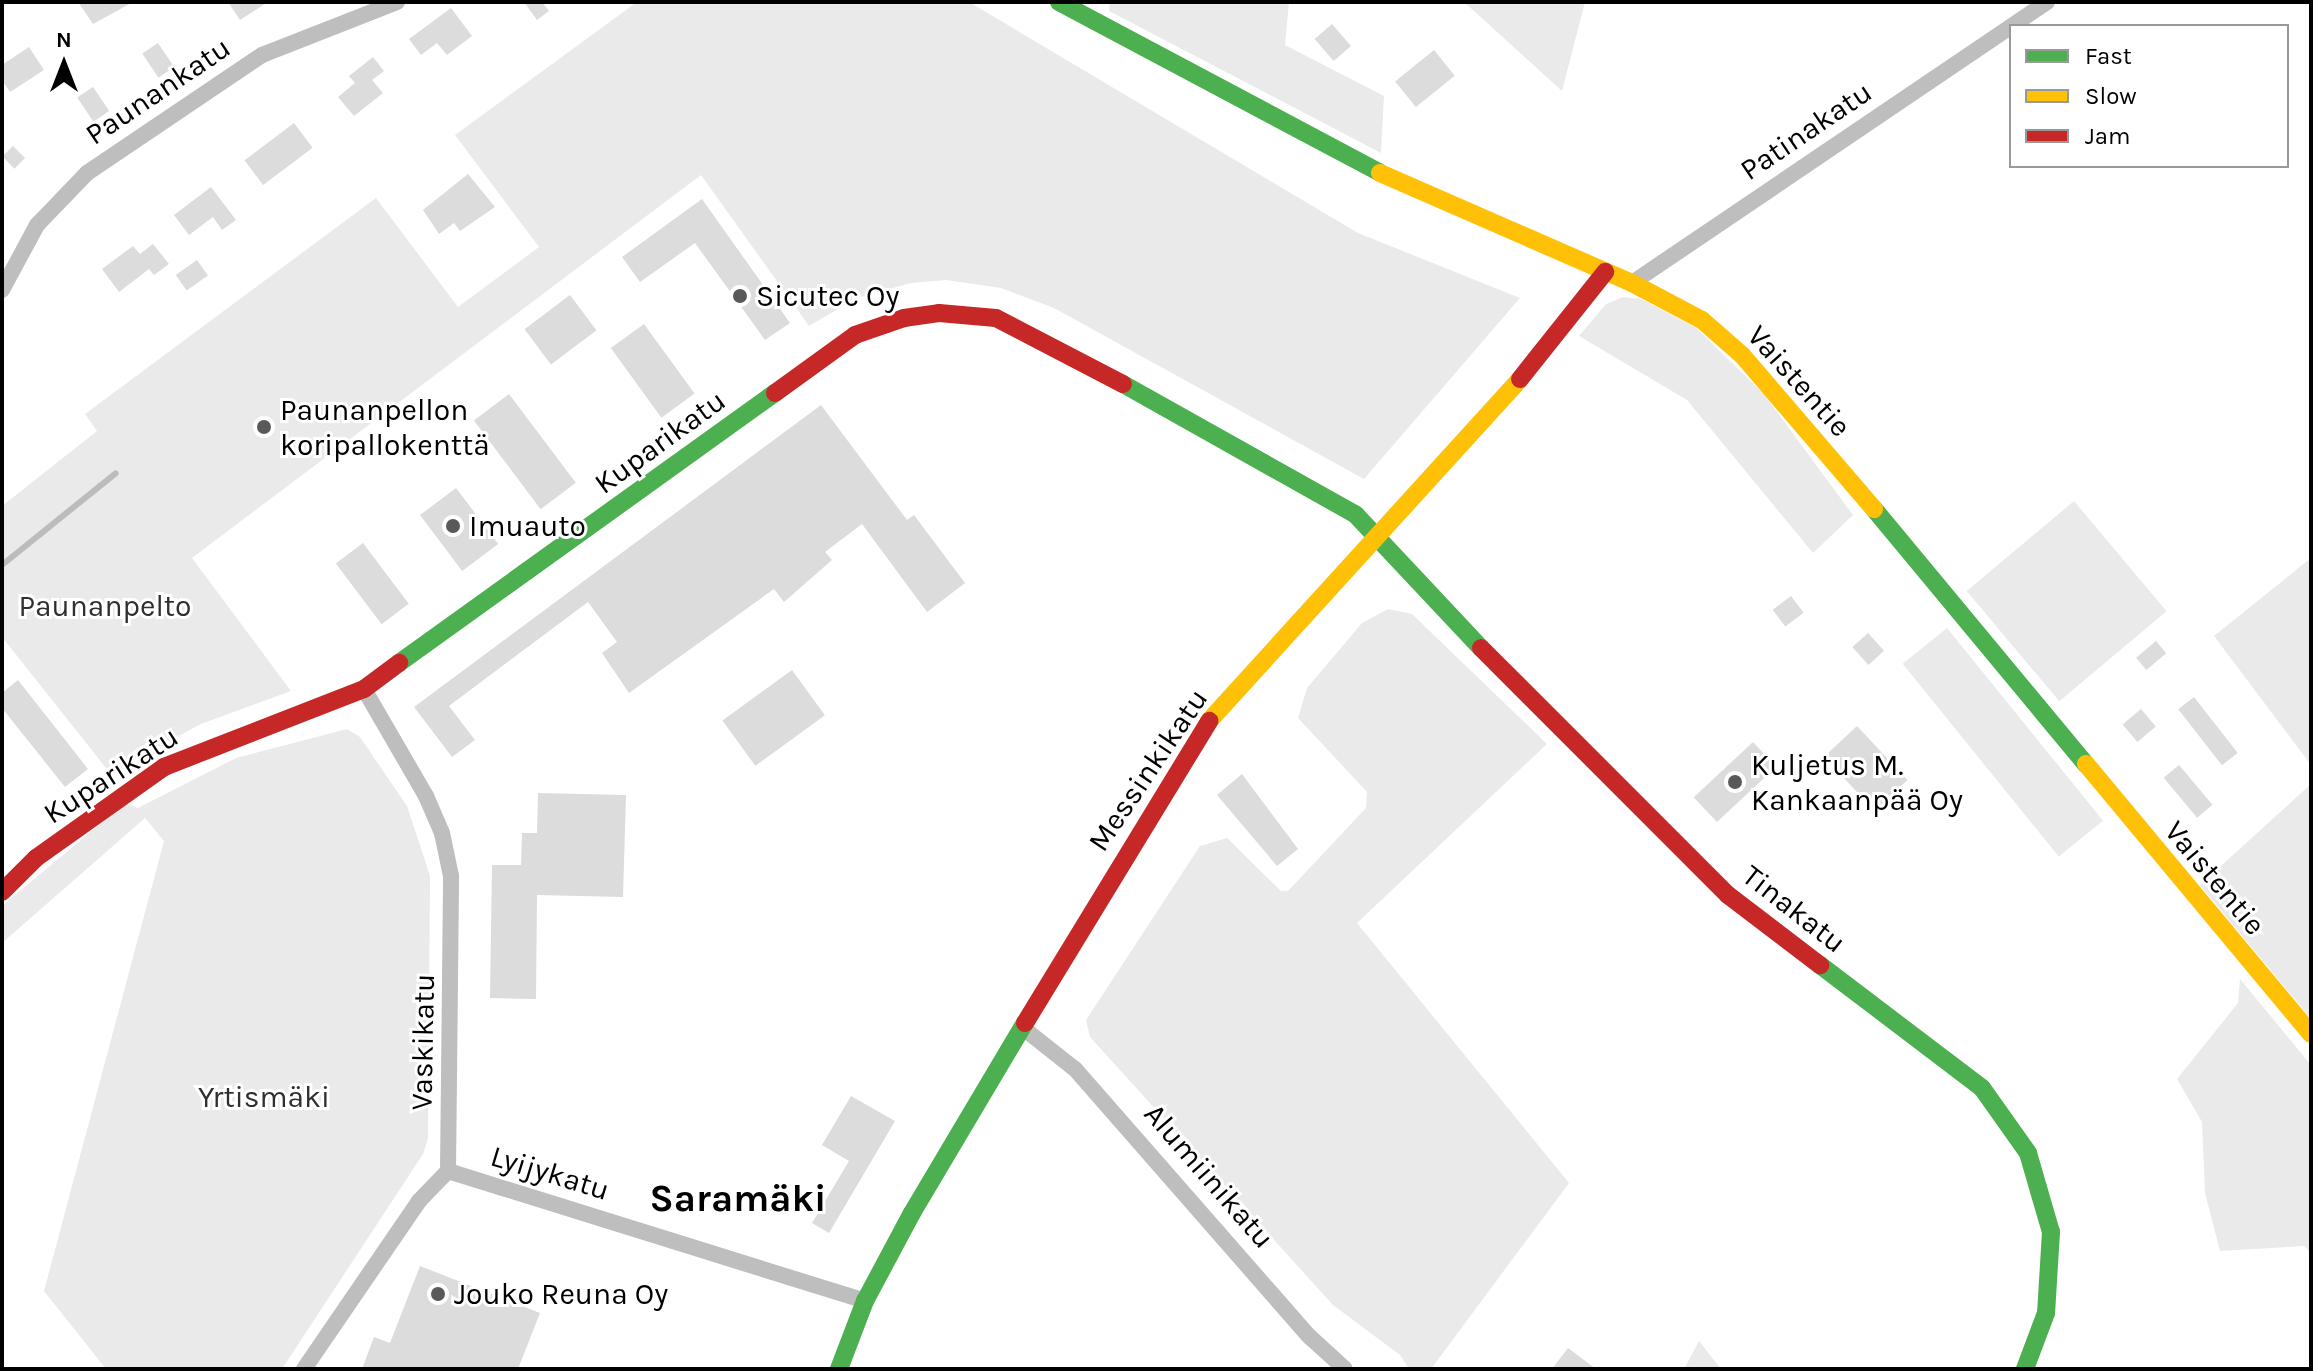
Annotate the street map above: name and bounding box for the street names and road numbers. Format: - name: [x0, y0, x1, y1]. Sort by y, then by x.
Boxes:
- street label: Paunankatu: [79, 29, 237, 153]
- street label: Patinakatu: [1733, 74, 1879, 188]
- street label: Vaistentie: [1740, 318, 1858, 444]
- street label: Kuparikatu: [587, 382, 733, 502]
- street label: Messinkikatu: [1080, 682, 1216, 858]
- street label: Kuparikatu: [37, 718, 185, 832]
- street label: Vaistentie: [2157, 814, 2273, 942]
- street label: Tinakatu: [1735, 857, 1853, 961]
- street label: Vaskikatu: [404, 973, 442, 1111]
- street label: Alumiinikatu: [1136, 1096, 1282, 1256]
- street label: Lyijykatu: [486, 1138, 614, 1208]

